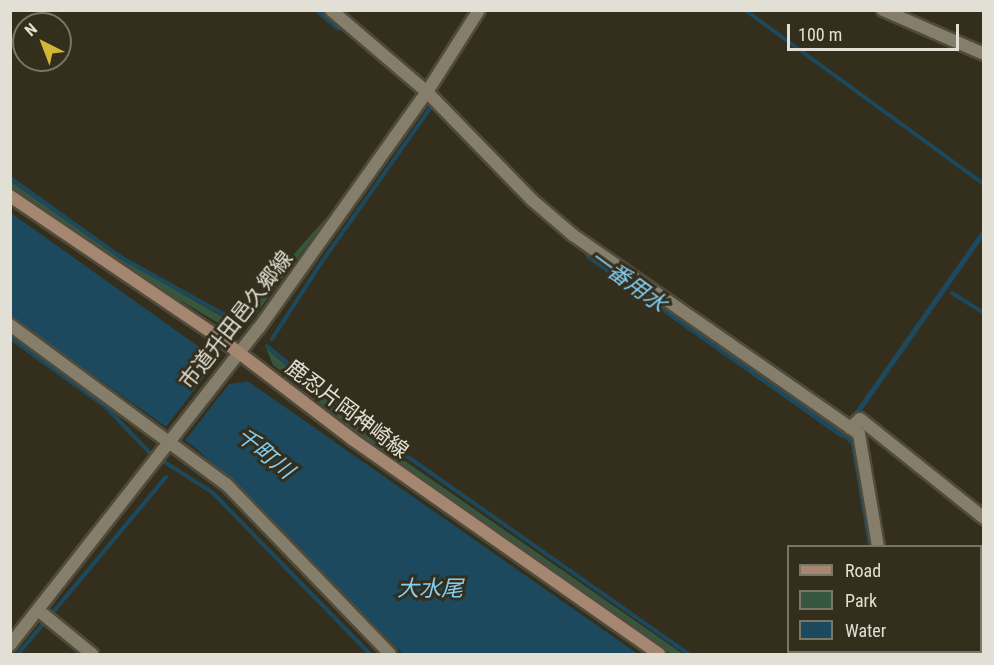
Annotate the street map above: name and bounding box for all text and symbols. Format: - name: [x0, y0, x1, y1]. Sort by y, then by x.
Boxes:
- north arrow: [12, 12, 72, 72]
- scale bar: [790, 12, 962, 50]
- text: N: [21, 19, 41, 40]
- text: 100 m: [798, 24, 842, 45]
- water label: 一番用水: [585, 244, 671, 318]
- street label: 市道升田邑久郷線: [174, 246, 298, 394]
- street label: 鹿忍片岡神崎線: [281, 355, 413, 463]
- water label: 千町川: [231, 422, 299, 484]
- legend: [787, 545, 982, 653]
- text: Road: [845, 560, 881, 581]
- water label: 大水尾: [397, 576, 463, 602]
- text: Park: [845, 590, 877, 611]
- text: Water: [845, 620, 886, 641]

